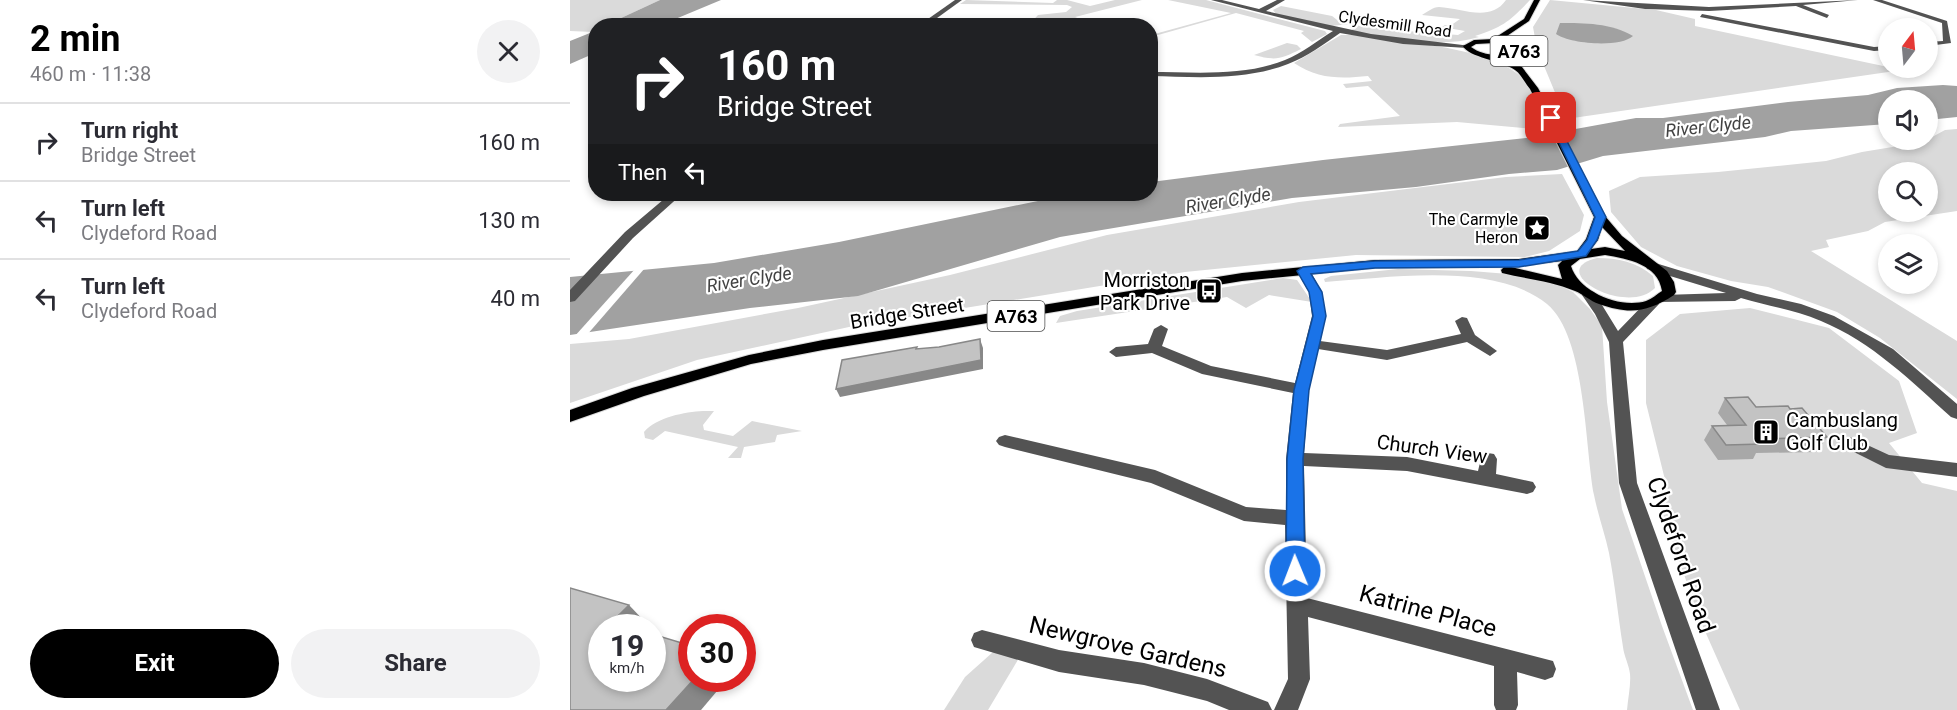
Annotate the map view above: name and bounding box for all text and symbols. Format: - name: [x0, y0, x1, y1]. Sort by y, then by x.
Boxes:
- street label: Clydesmill Road: [1337, 7, 1453, 41]
- text: 2 min: [30, 18, 121, 60]
- north arrow: [1878, 18, 1938, 78]
- map controls: [1878, 18, 1938, 294]
- button: close: [477, 20, 540, 83]
- road number: A763: [1490, 36, 1548, 66]
- text: 160 m: [717, 41, 836, 90]
- icon: right: [618, 42, 696, 120]
- text: 460 m · 11:38: [30, 62, 151, 86]
- button: sound: [1878, 90, 1938, 150]
- text: Bridge Street: [717, 91, 872, 123]
- pin: [1525, 92, 1576, 143]
- icon: arrive: [1534, 101, 1567, 134]
- water label: River Clyde: [1664, 111, 1752, 141]
- text: Turn right: [81, 118, 178, 143]
- icon: right: [30, 126, 63, 159]
- text: 160 m: [478, 130, 540, 155]
- text: Bridge Street: [81, 143, 196, 167]
- icon: left: [679, 156, 712, 189]
- text: Then: [618, 160, 667, 185]
- button: search: [1878, 162, 1938, 222]
- water label: River Clyde: [1184, 183, 1272, 217]
- text: Turn left: [81, 196, 165, 221]
- icon: left: [30, 204, 63, 237]
- text: 130 m: [478, 208, 540, 233]
- place label: The Carmyle Heron: [1429, 210, 1518, 247]
- place icon: The Carmyle Heron: [1522, 213, 1552, 243]
- text: Clydeford Road: [81, 221, 217, 245]
- button: layers: [1878, 234, 1938, 294]
- water label: River Clyde: [705, 262, 793, 296]
- place label: Morriston Park Drive: [1100, 268, 1190, 315]
- text: Turn left: [81, 274, 165, 299]
- bus stop icon: Morriston Park Drive: [1194, 276, 1224, 306]
- icon: left: [30, 282, 63, 315]
- text: 40 m: [491, 286, 540, 311]
- street label: Bridge Street: [848, 292, 966, 334]
- text: Clydeford Road: [81, 299, 217, 323]
- road number: A763: [988, 301, 1044, 331]
- place label: Cambuslang Golf Club: [1786, 408, 1898, 455]
- building icon: Cambuslang Golf Club: [1751, 417, 1781, 447]
- street label: Church View: [1375, 429, 1489, 469]
- street label: Clydeford Road: [1641, 473, 1721, 637]
- position arrow: [1263, 539, 1327, 603]
- street label: Katrine Place: [1356, 579, 1500, 643]
- street label: Newgrove Gardens: [1026, 611, 1230, 683]
- speed limit sign: 30: [678, 614, 756, 692]
- text: 19: [610, 628, 644, 663]
- button: Exit: [30, 629, 279, 698]
- button: Share: [291, 629, 540, 698]
- text: km/h: [609, 659, 645, 677]

